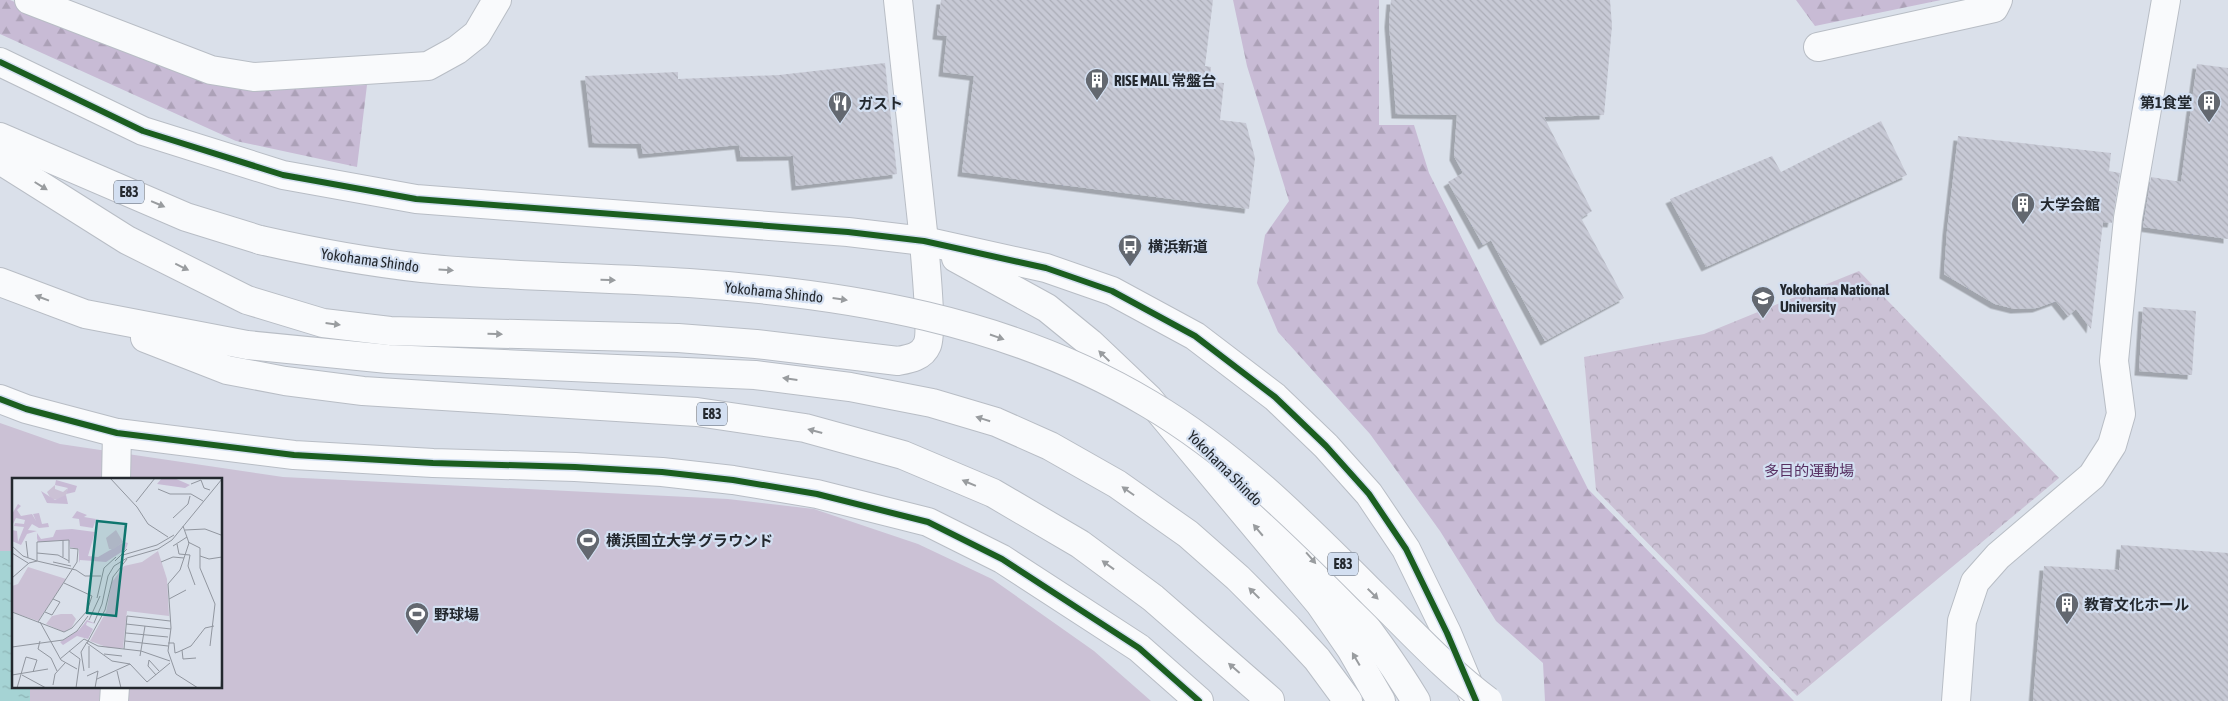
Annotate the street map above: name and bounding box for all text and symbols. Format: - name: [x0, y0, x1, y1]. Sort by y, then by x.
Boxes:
- building icon: RISE MALL 常盤台: [1084, 67, 1110, 101]
- place label: RISE MALL 常盤台: [1114, 72, 1216, 89]
- building icon: 第1食堂: [2196, 89, 2222, 123]
- restaurant icon: ガスト: [827, 90, 853, 124]
- place label: 第1食堂: [2140, 94, 2192, 111]
- place label: ガスト: [858, 95, 903, 112]
- road number: E83: [114, 180, 144, 203]
- one-way arrow: [35, 181, 48, 191]
- building icon: 大学会館: [2010, 191, 2036, 225]
- place label: 大学会館: [2040, 196, 2100, 213]
- one-way arrow: [151, 201, 165, 209]
- bus stop icon: 横浜新道: [1117, 233, 1143, 267]
- place label: 横浜新道: [1148, 238, 1208, 255]
- street label: Yokohama Shindo: [320, 245, 420, 275]
- one-way arrow: [175, 263, 189, 271]
- one-way arrow: [438, 266, 454, 274]
- one-way arrow: [600, 276, 616, 284]
- street label: Yokohama Shindo: [724, 278, 824, 306]
- place label: Yokohama National University: [1779, 281, 1890, 315]
- school or university icon: Yokohama National University: [1750, 285, 1776, 319]
- one-way arrow: [34, 294, 49, 302]
- one-way arrow: [832, 296, 848, 304]
- one-way arrow: [325, 320, 341, 328]
- one-way arrow: [487, 330, 503, 338]
- one-way arrow: [990, 333, 1005, 341]
- one-way arrow: [1098, 350, 1110, 362]
- one-way arrow: [782, 375, 798, 383]
- road number: E83: [697, 402, 727, 426]
- one-way arrow: [976, 414, 991, 422]
- one-way arrow: [807, 427, 823, 435]
- street label: Yokohama Shindo: [1184, 427, 1266, 509]
- park label: 多目的運動場: [1764, 462, 1854, 479]
- inset map: [12, 478, 222, 688]
- one-way arrow: [961, 479, 976, 487]
- one-way arrow: [1121, 486, 1135, 496]
- one-way arrow: [1252, 524, 1264, 536]
- sports icon: 横浜国立大学 グラウンド: [575, 527, 601, 561]
- place label: 横浜国立大学 グラウンド: [606, 532, 773, 549]
- one-way arrow: [1305, 552, 1317, 564]
- road number: E83: [1328, 552, 1358, 576]
- one-way arrow: [1101, 560, 1115, 570]
- one-way arrow: [1248, 588, 1260, 600]
- one-way arrow: [1367, 588, 1379, 600]
- building icon: 教育文化ホール: [2054, 591, 2080, 625]
- place label: 教育文化ホール: [2084, 596, 2189, 613]
- sports icon: 野球場: [404, 601, 430, 635]
- place label: 野球場: [434, 606, 479, 623]
- one-way arrow: [1352, 652, 1361, 665]
- one-way arrow: [1227, 663, 1240, 674]

